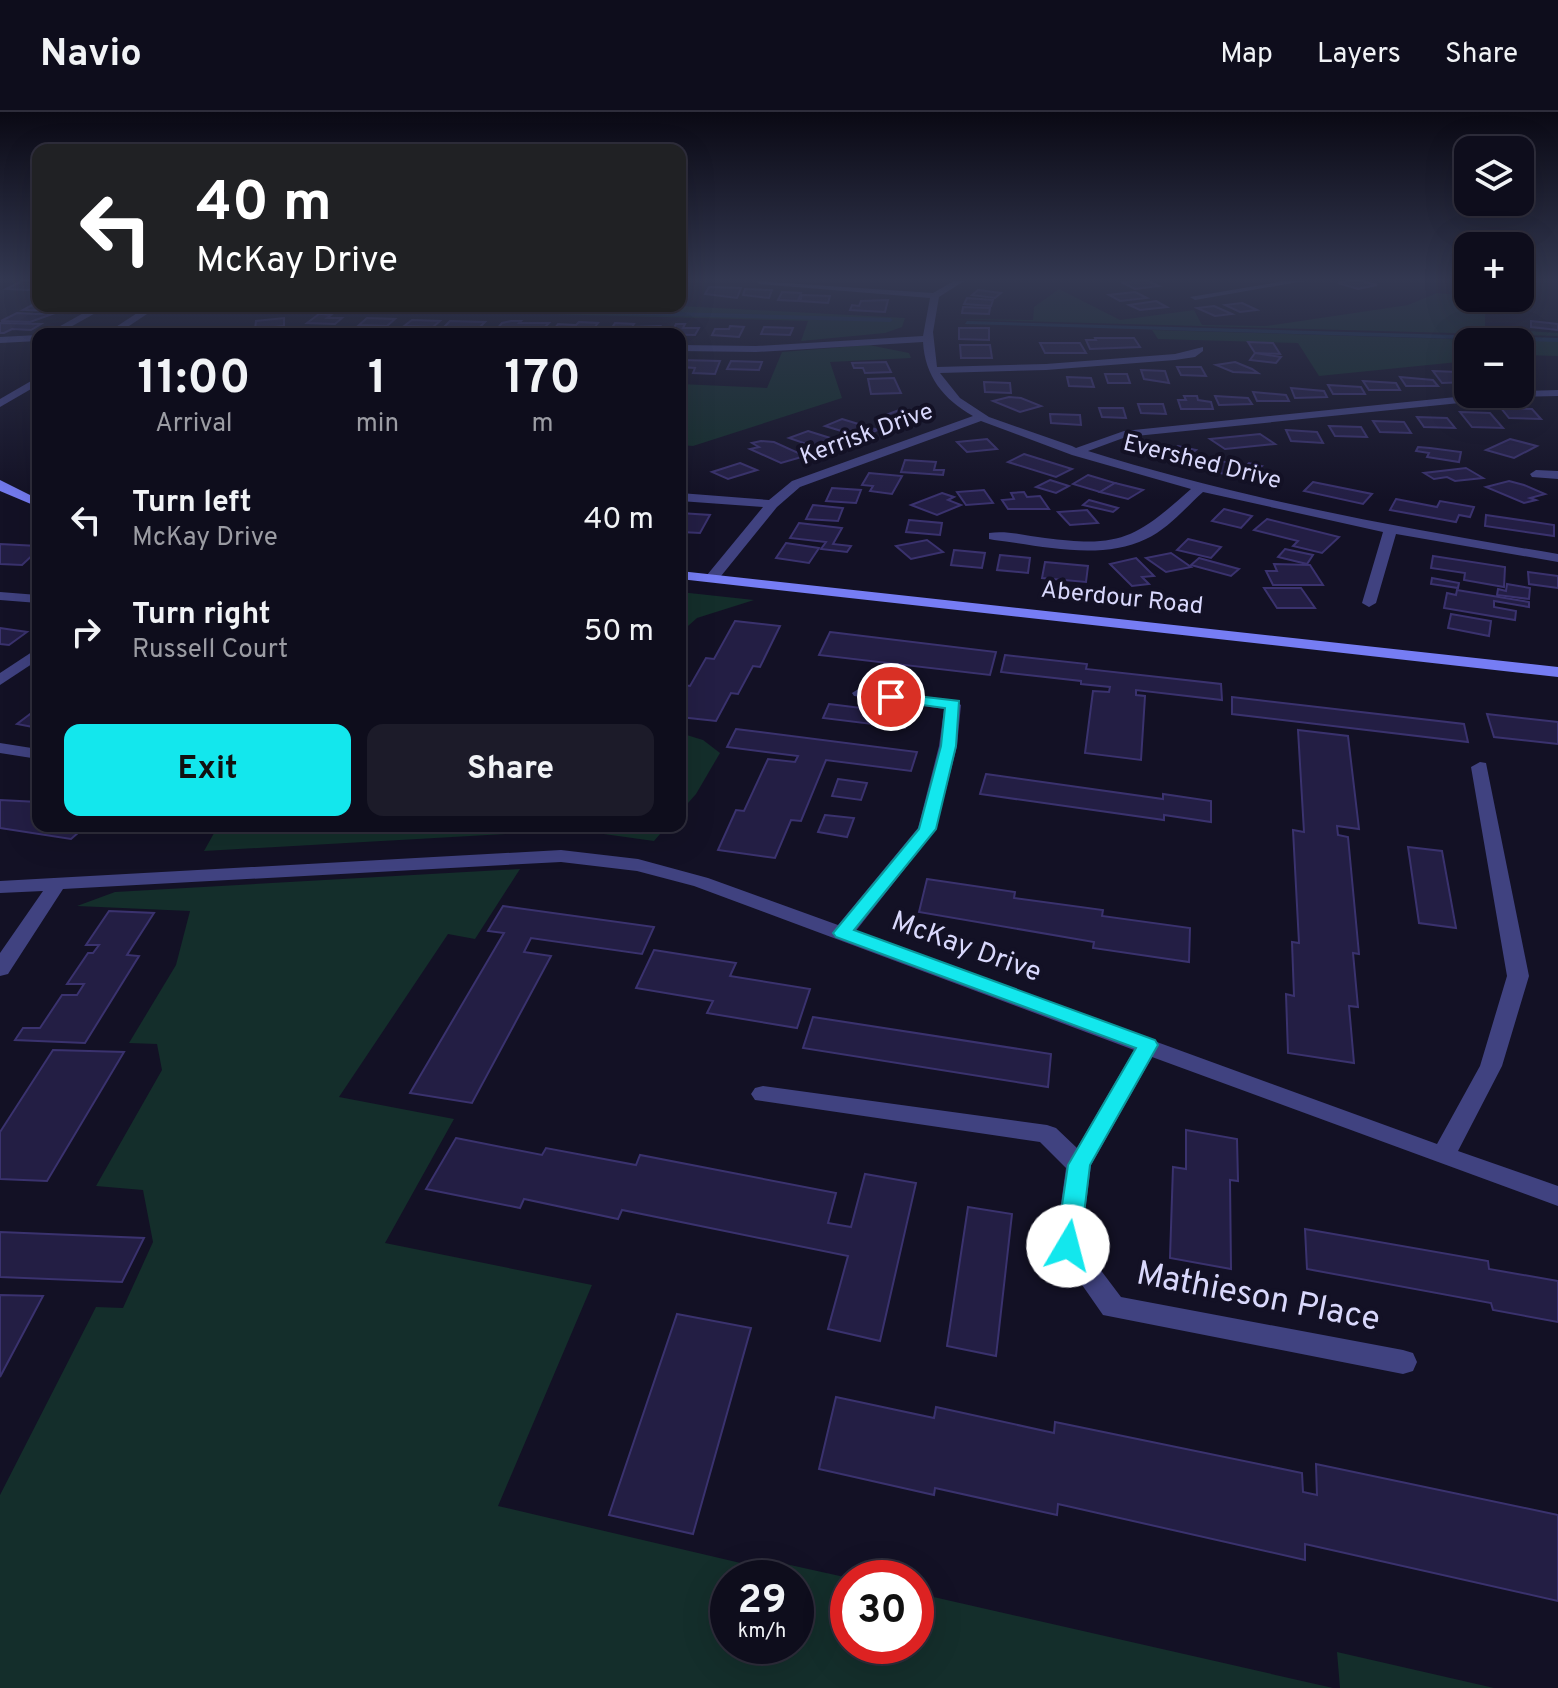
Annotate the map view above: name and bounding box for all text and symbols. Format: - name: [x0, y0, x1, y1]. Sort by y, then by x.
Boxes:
- text: Navio: [40, 31, 142, 80]
- text: Map: [1220, 37, 1273, 73]
- text: Layers: [1317, 37, 1401, 73]
- text: Share: [1445, 37, 1518, 73]
- map controls: [1454, 136, 1534, 408]
- button: layers: [1454, 136, 1534, 216]
- text: 40 m: [196, 170, 332, 240]
- icon: left: [64, 176, 168, 280]
- button: +: [1454, 232, 1534, 312]
- text: McKay Drive: [196, 239, 398, 285]
- button: −: [1454, 328, 1534, 408]
- text: 11:00: [137, 350, 251, 410]
- text: 1: [368, 350, 387, 410]
- text: 170: [504, 350, 581, 410]
- street label: Kerrisk Drive: [796, 397, 938, 473]
- text: Arrival: [155, 408, 233, 441]
- text: min: [356, 408, 399, 441]
- text: m: [532, 408, 554, 441]
- street label: Evershed Drive: [1120, 429, 1284, 497]
- text: Turn left: [132, 485, 252, 522]
- icon: left: [64, 498, 108, 542]
- text: 40 m: [584, 502, 654, 539]
- text: McKay Drive: [132, 522, 278, 555]
- street label: Aberdour Road: [1039, 576, 1205, 622]
- text: Turn right: [132, 597, 270, 634]
- icon: right: [64, 610, 108, 654]
- text: 50 m: [584, 614, 654, 651]
- text: Russell Court: [132, 634, 288, 667]
- pin: [857, 663, 925, 731]
- icon: arrive: [869, 675, 913, 719]
- button: Exit: [64, 724, 351, 816]
- button: Share: [367, 724, 654, 816]
- street label: McKay Drive: [886, 904, 1046, 992]
- position arrow: [1026, 1204, 1110, 1288]
- street label: Mathieson Place: [1132, 1253, 1384, 1343]
- speed limit sign: 30: [830, 1560, 934, 1664]
- text: 29: [737, 1577, 787, 1627]
- text: km/h: [738, 1619, 786, 1645]

